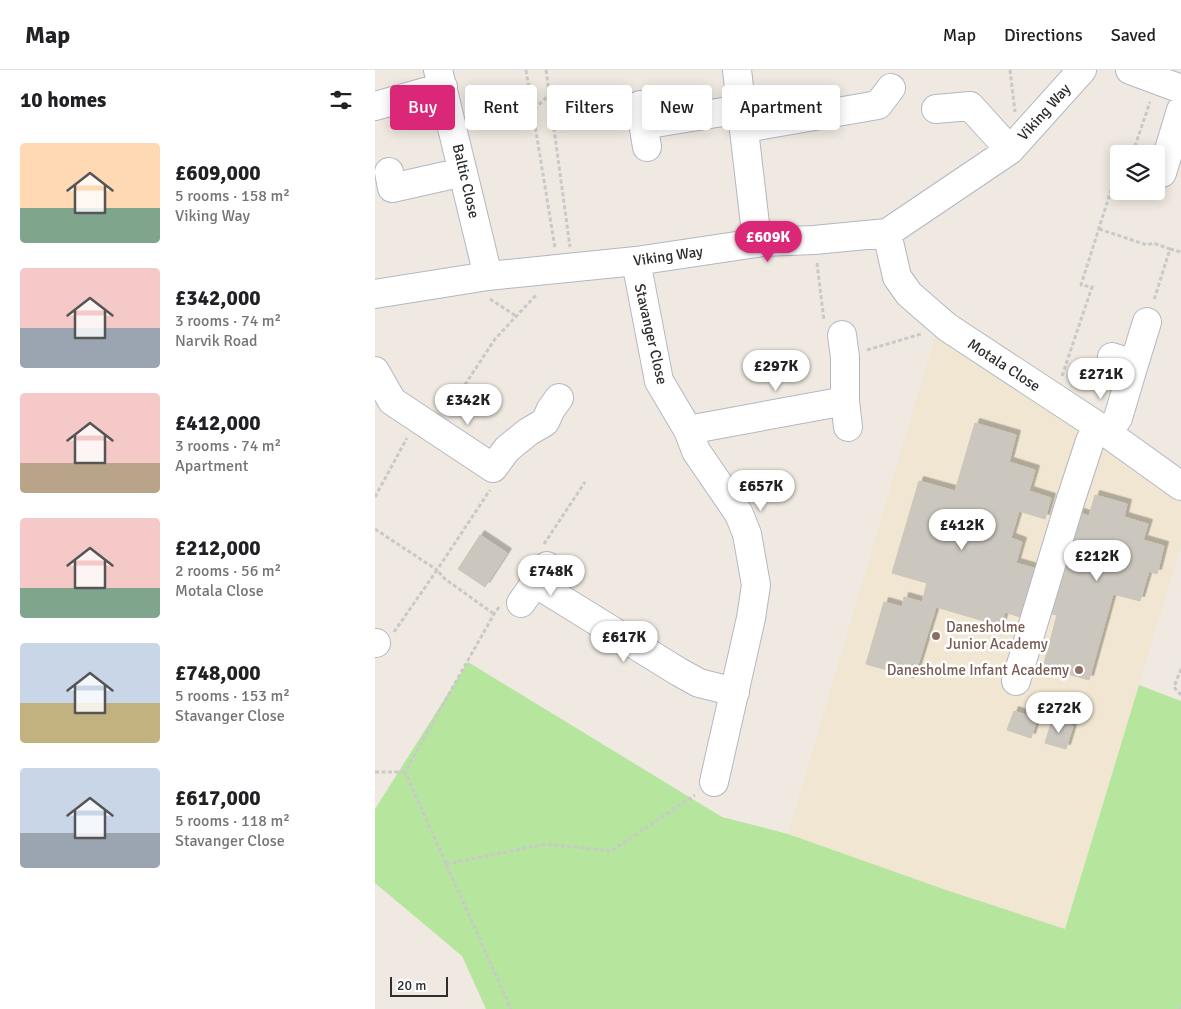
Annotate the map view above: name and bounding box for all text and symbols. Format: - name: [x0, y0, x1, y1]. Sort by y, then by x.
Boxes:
- text: Map: [25, 20, 70, 50]
- text: Map: [943, 24, 976, 46]
- text: Directions: [1004, 24, 1083, 46]
- text: Saved: [1111, 24, 1156, 46]
- street label: Viking Way: [1014, 80, 1074, 144]
- chip: Buy: [390, 85, 455, 130]
- chip: Rent: [465, 85, 537, 130]
- chip: Filters: [547, 85, 632, 130]
- chip: New: [642, 85, 712, 130]
- chip: Apartment: [722, 85, 840, 130]
- icon: filters: [327, 86, 355, 114]
- text: 10 homes: [20, 87, 106, 113]
- street label: Baltic Close: [449, 142, 483, 220]
- map controls: [1110, 145, 1165, 200]
- button: layers: [1110, 145, 1165, 200]
- text: £609,000: [175, 160, 261, 186]
- icon: home: [60, 163, 120, 223]
- text: 5 rooms · 158 m²: [175, 186, 290, 206]
- text: Viking Way: [175, 206, 250, 226]
- pin: £609K: [733, 220, 803, 263]
- text: £609K: [746, 227, 790, 247]
- street label: Viking Way: [632, 242, 704, 270]
- street label: Stavanger Close: [631, 282, 671, 386]
- text: £342,000: [175, 285, 261, 311]
- icon: home: [60, 288, 120, 348]
- text: 3 rooms · 74 m²: [175, 311, 281, 331]
- text: Narvik Road: [175, 331, 258, 351]
- street label: Motala Close: [964, 335, 1044, 395]
- pin: £297K: [741, 350, 811, 392]
- text: £297K: [754, 356, 798, 376]
- pin: £271K: [1066, 358, 1136, 400]
- text: £271K: [1079, 364, 1123, 384]
- pin: £342K: [433, 384, 503, 426]
- text: £342K: [446, 390, 490, 410]
- text: £412,000: [175, 410, 261, 436]
- icon: home: [60, 413, 120, 473]
- text: 3 rooms · 74 m²: [175, 436, 281, 456]
- text: Apartment: [175, 456, 248, 476]
- pin: £657K: [726, 470, 796, 512]
- text: £657K: [739, 476, 783, 496]
- pin: £412K: [927, 508, 997, 551]
- text: £412K: [940, 515, 984, 535]
- text: £212,000: [175, 535, 261, 561]
- icon: home: [60, 538, 120, 598]
- pin: £212K: [1062, 540, 1132, 582]
- text: £212K: [1075, 546, 1119, 566]
- pin: £748K: [516, 554, 586, 597]
- text: 2 rooms · 56 m²: [175, 561, 281, 581]
- text: £748K: [529, 561, 573, 581]
- text: Motala Close: [175, 581, 264, 601]
- place label: Danesholme Junior Academy: [946, 618, 1048, 653]
- pin: £617K: [589, 620, 659, 663]
- text: £617K: [602, 627, 646, 647]
- marker: Danesholme Junior Academy: [930, 630, 942, 642]
- text: £748,000: [175, 660, 261, 686]
- place label: Danesholme Infant Academy: [887, 661, 1069, 679]
- icon: home: [60, 663, 120, 723]
- marker: Danesholme Infant Academy: [1073, 664, 1085, 676]
- text: 5 rooms · 153 m²: [175, 686, 290, 706]
- pin: £272K: [1024, 692, 1094, 734]
- text: £272K: [1037, 698, 1081, 718]
- text: Stavanger Close: [175, 706, 285, 726]
- text: £617,000: [175, 785, 261, 811]
- icon: home: [60, 788, 120, 848]
- text: 5 rooms · 118 m²: [175, 811, 290, 831]
- text: Stavanger Close: [175, 831, 285, 851]
- scale bar: [390, 974, 447, 997]
- text: 20 m: [397, 977, 426, 994]

